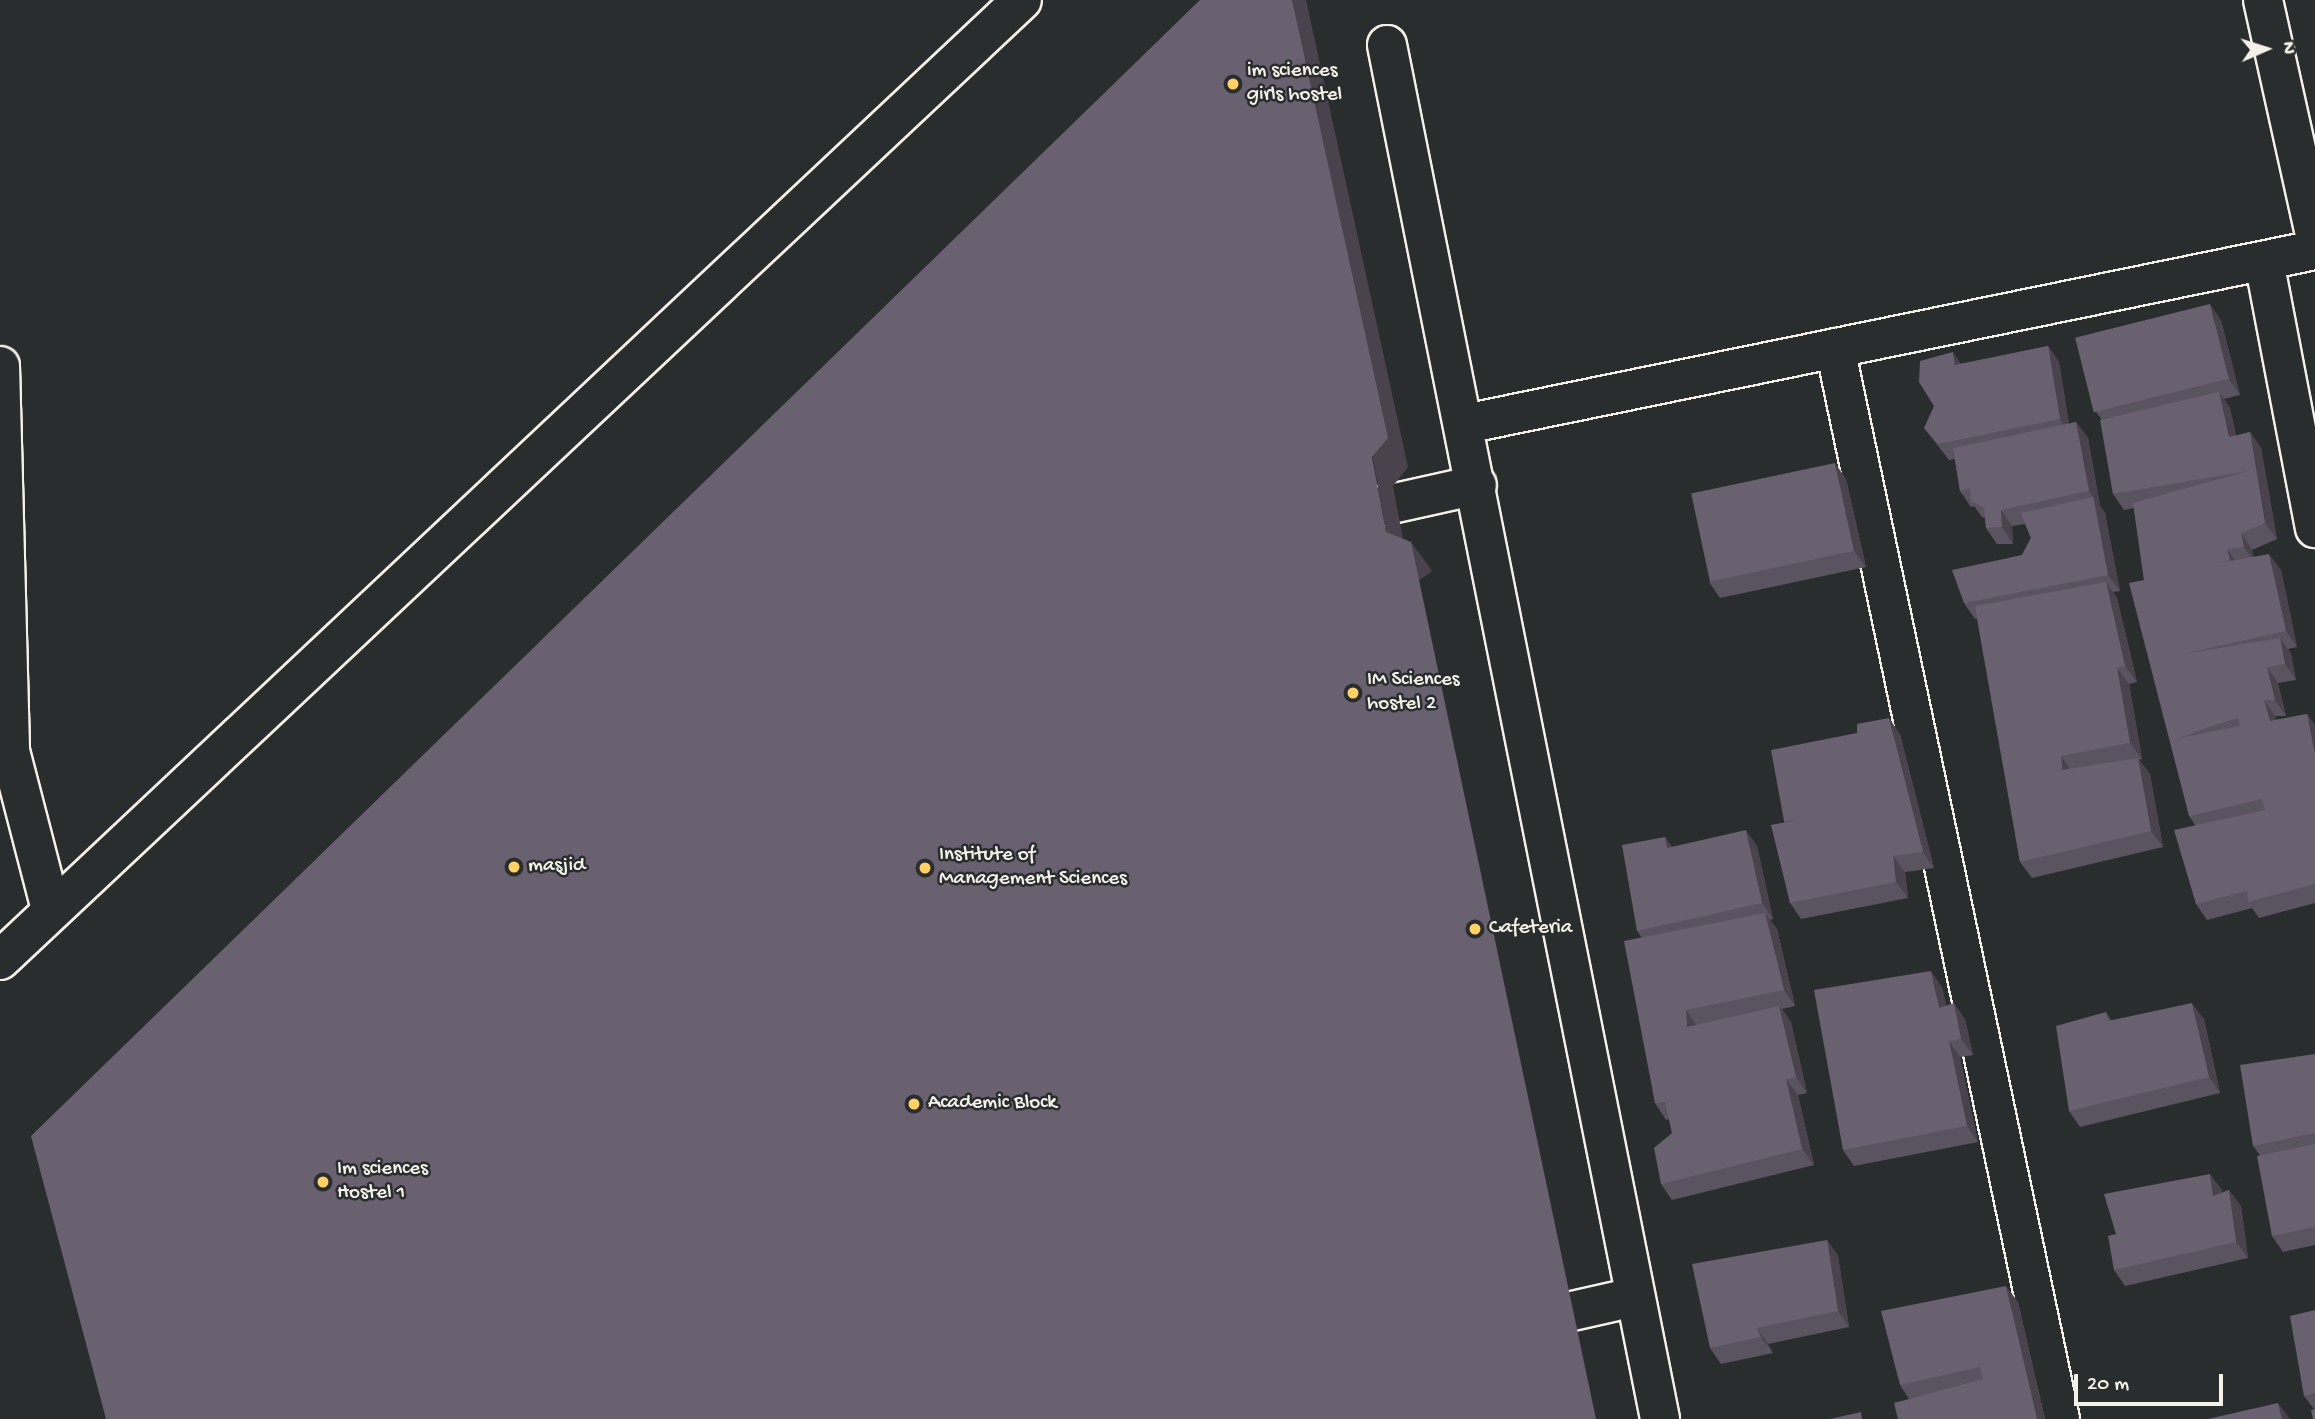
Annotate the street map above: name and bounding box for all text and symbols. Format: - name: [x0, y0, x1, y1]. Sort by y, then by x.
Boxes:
- north arrow: [2231, 14, 2301, 84]
- text: N: [2276, 41, 2299, 55]
- place label: im sciences girls hostel: [1247, 59, 1342, 109]
- marker: im sciences girls hostel: [1225, 76, 1241, 92]
- place label: IM Sciences hostel 2: [1367, 668, 1460, 718]
- marker: IM Sciences hostel 2: [1345, 685, 1361, 701]
- place label: Institute of Management Sciences: [939, 843, 1127, 893]
- place label: masjid: [528, 854, 585, 880]
- marker: masjid: [506, 859, 522, 875]
- marker: Institute of Management Sciences: [917, 860, 933, 876]
- place label: Cafeteria: [1489, 916, 1572, 942]
- marker: Cafeteria: [1467, 921, 1483, 937]
- place label: Academic Block: [928, 1091, 1057, 1117]
- marker: Academic Block: [906, 1096, 922, 1112]
- place label: Im sciences Hostel 1: [337, 1157, 428, 1207]
- marker: Im sciences Hostel 1: [315, 1174, 331, 1190]
- scale bar: [2077, 1360, 2226, 1404]
- text: 20 m: [2087, 1373, 2129, 1398]

